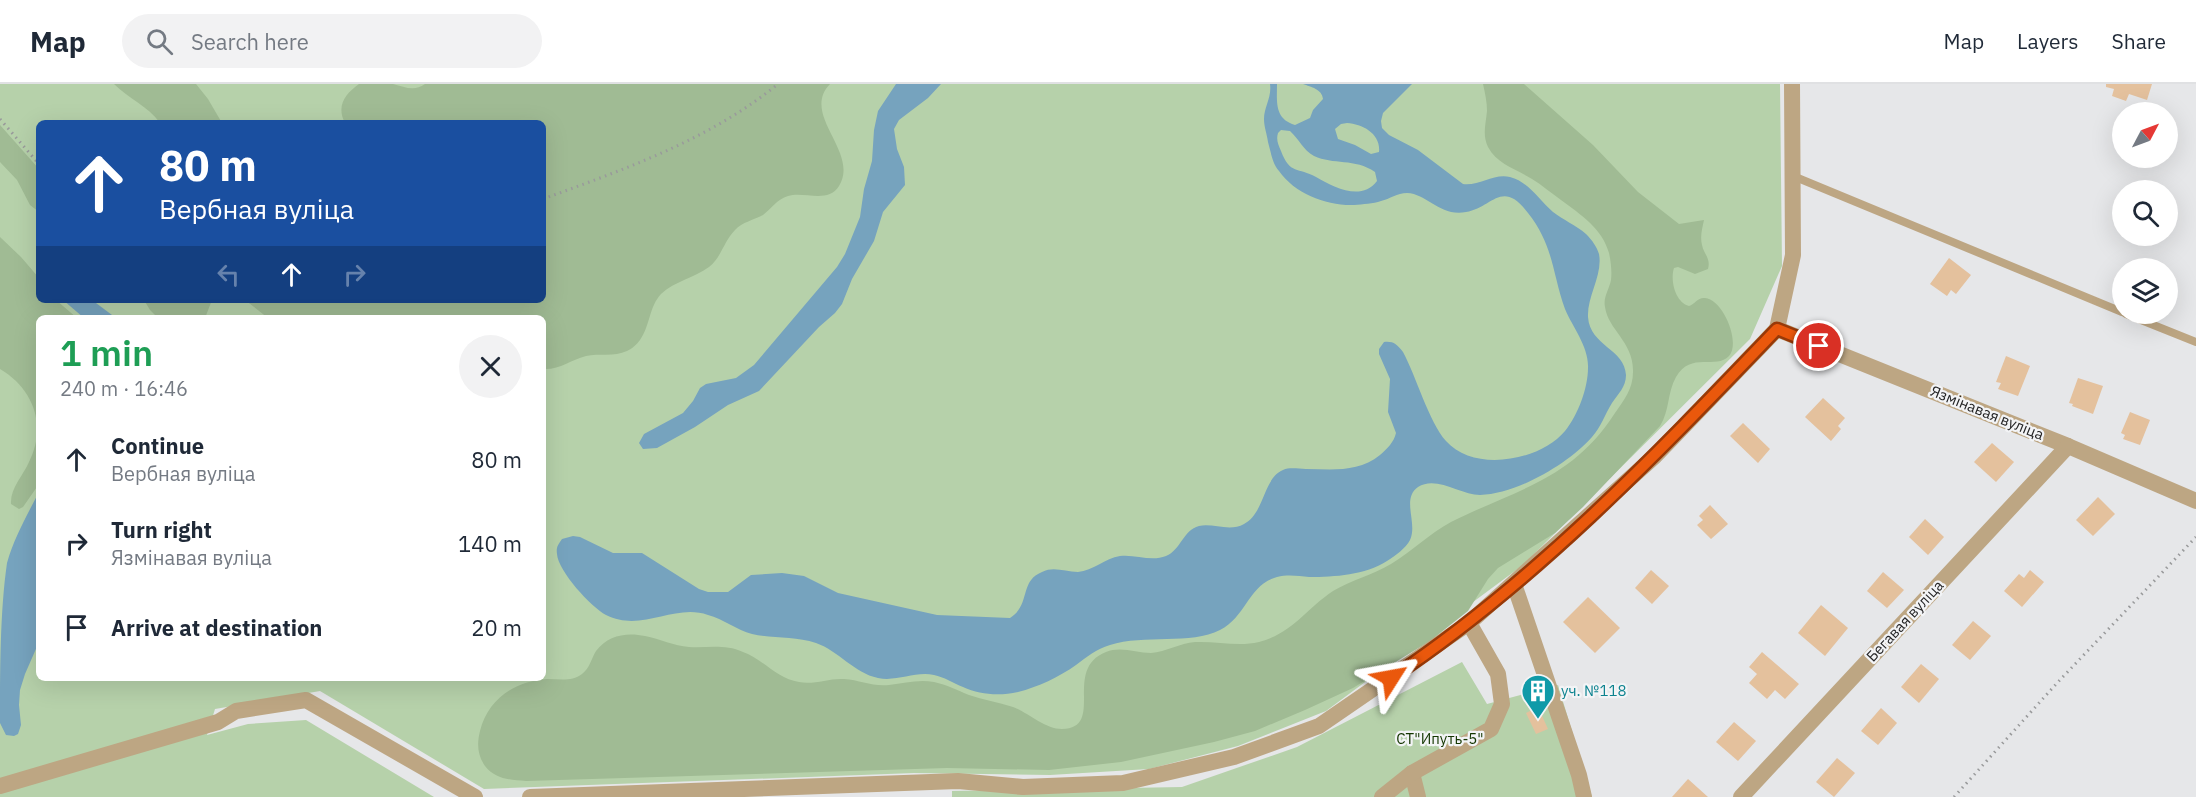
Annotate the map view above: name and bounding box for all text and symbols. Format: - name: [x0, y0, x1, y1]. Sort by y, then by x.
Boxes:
- search box: [122, 14, 542, 68]
- text: Map: [30, 23, 86, 60]
- icon: search: [143, 25, 176, 58]
- text: Search here: [191, 27, 309, 56]
- text: Map: [1944, 27, 1984, 55]
- text: Layers: [2017, 27, 2079, 55]
- text: Share: [2112, 27, 2166, 55]
- north arrow: [2112, 102, 2178, 168]
- map controls: [2112, 102, 2178, 324]
- text: 80 m: [159, 138, 257, 193]
- icon: ahead: [60, 144, 138, 222]
- button: search: [2112, 180, 2178, 246]
- text: Вербная вуліца: [159, 191, 354, 226]
- icon: left: [212, 258, 245, 291]
- icon: ahead: [275, 258, 308, 291]
- icon: right: [338, 258, 371, 291]
- button: layers: [2112, 258, 2178, 324]
- pin: [1793, 320, 1844, 371]
- text: 1 min: [60, 329, 153, 376]
- icon: arrive: [1802, 329, 1835, 362]
- button: close: [459, 335, 522, 398]
- text: 240 m · 16:46: [60, 375, 188, 402]
- street label: Язмінавая вуліца: [1928, 381, 2047, 444]
- text: Continue: [111, 431, 204, 460]
- icon: ahead: [60, 443, 93, 476]
- text: 80 m: [471, 445, 522, 474]
- text: Вербная вуліца: [111, 460, 256, 487]
- text: Turn right: [111, 515, 212, 544]
- icon: right: [60, 527, 93, 560]
- text: 140 m: [458, 529, 522, 558]
- text: Язмінавая вуліца: [111, 544, 272, 571]
- street label: Бегавая вуліца: [1862, 576, 1947, 665]
- icon: arrive: [60, 611, 93, 644]
- text: Arrive at destination: [111, 613, 322, 642]
- text: 20 m: [471, 613, 522, 642]
- position arrow: [1359, 646, 1423, 710]
- building icon: уч. №118: [1520, 673, 1556, 720]
- place label: уч. №118: [1561, 681, 1627, 700]
- park label: СТ"Ипуть-5": [1396, 729, 1484, 748]

